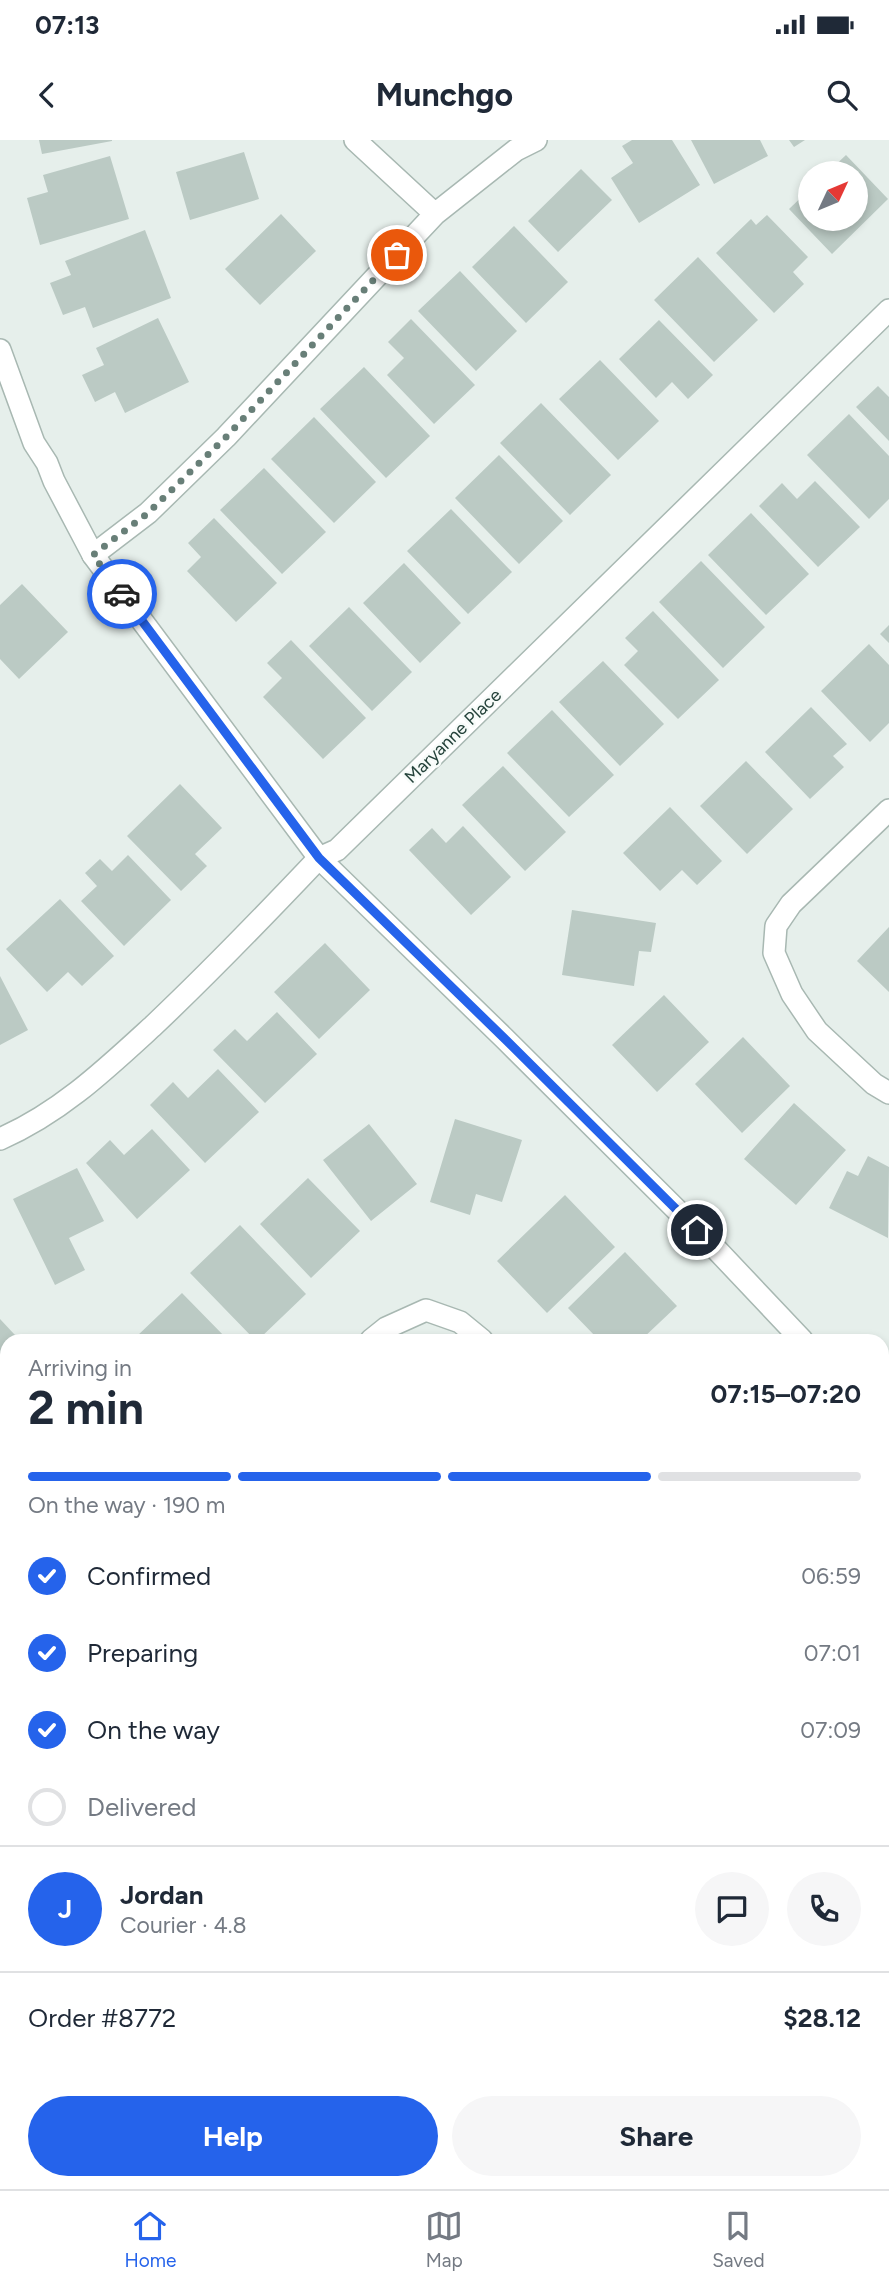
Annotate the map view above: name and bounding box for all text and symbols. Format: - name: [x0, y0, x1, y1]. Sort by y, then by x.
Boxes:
- text: 07:13: [35, 9, 100, 41]
- icon: back: [28, 76, 66, 114]
- text: Munchgo: [376, 76, 513, 114]
- icon: search: [823, 76, 861, 114]
- north arrow: [798, 161, 868, 231]
- map controls: [798, 161, 868, 231]
- pin: [367, 225, 427, 285]
- icon: bag: [378, 236, 416, 274]
- courier: [87, 559, 157, 629]
- icon: car: [103, 575, 141, 613]
- street label: Maryanne Place: [400, 684, 506, 788]
- pin: [667, 1200, 727, 1260]
- icon: home: [678, 1211, 716, 1249]
- text: Arriving in: [28, 1354, 132, 1382]
- text: 07:15–07:20: [710, 1378, 861, 1410]
- text: 2 min: [28, 1380, 144, 1436]
- text: On the way · 190 m: [28, 1491, 225, 1519]
- icon: check: [28, 1557, 66, 1595]
- text: Confirmed: [87, 1560, 211, 1592]
- text: 06:59: [801, 1562, 861, 1590]
- icon: check: [28, 1634, 66, 1672]
- text: Preparing: [87, 1637, 198, 1669]
- text: 07:01: [804, 1639, 861, 1667]
- icon: check: [28, 1711, 66, 1749]
- text: On the way: [87, 1714, 220, 1746]
- text: 07:09: [800, 1716, 861, 1744]
- text: Delivered: [87, 1791, 196, 1823]
- button: chat: [695, 1872, 769, 1946]
- button: phone: [787, 1872, 861, 1946]
- text: Jordan: [120, 1879, 203, 1911]
- text: J: [58, 1893, 72, 1925]
- text: Courier · 4.8: [120, 1911, 247, 1939]
- text: Order #8772: [28, 2002, 176, 2034]
- text: $28.12: [783, 2002, 861, 2034]
- button: Help: [28, 2096, 438, 2176]
- button: Share: [452, 2096, 861, 2176]
- tab: Home: [124, 2207, 176, 2272]
- tab: Map: [425, 2207, 463, 2272]
- tab: Saved: [712, 2207, 765, 2272]

